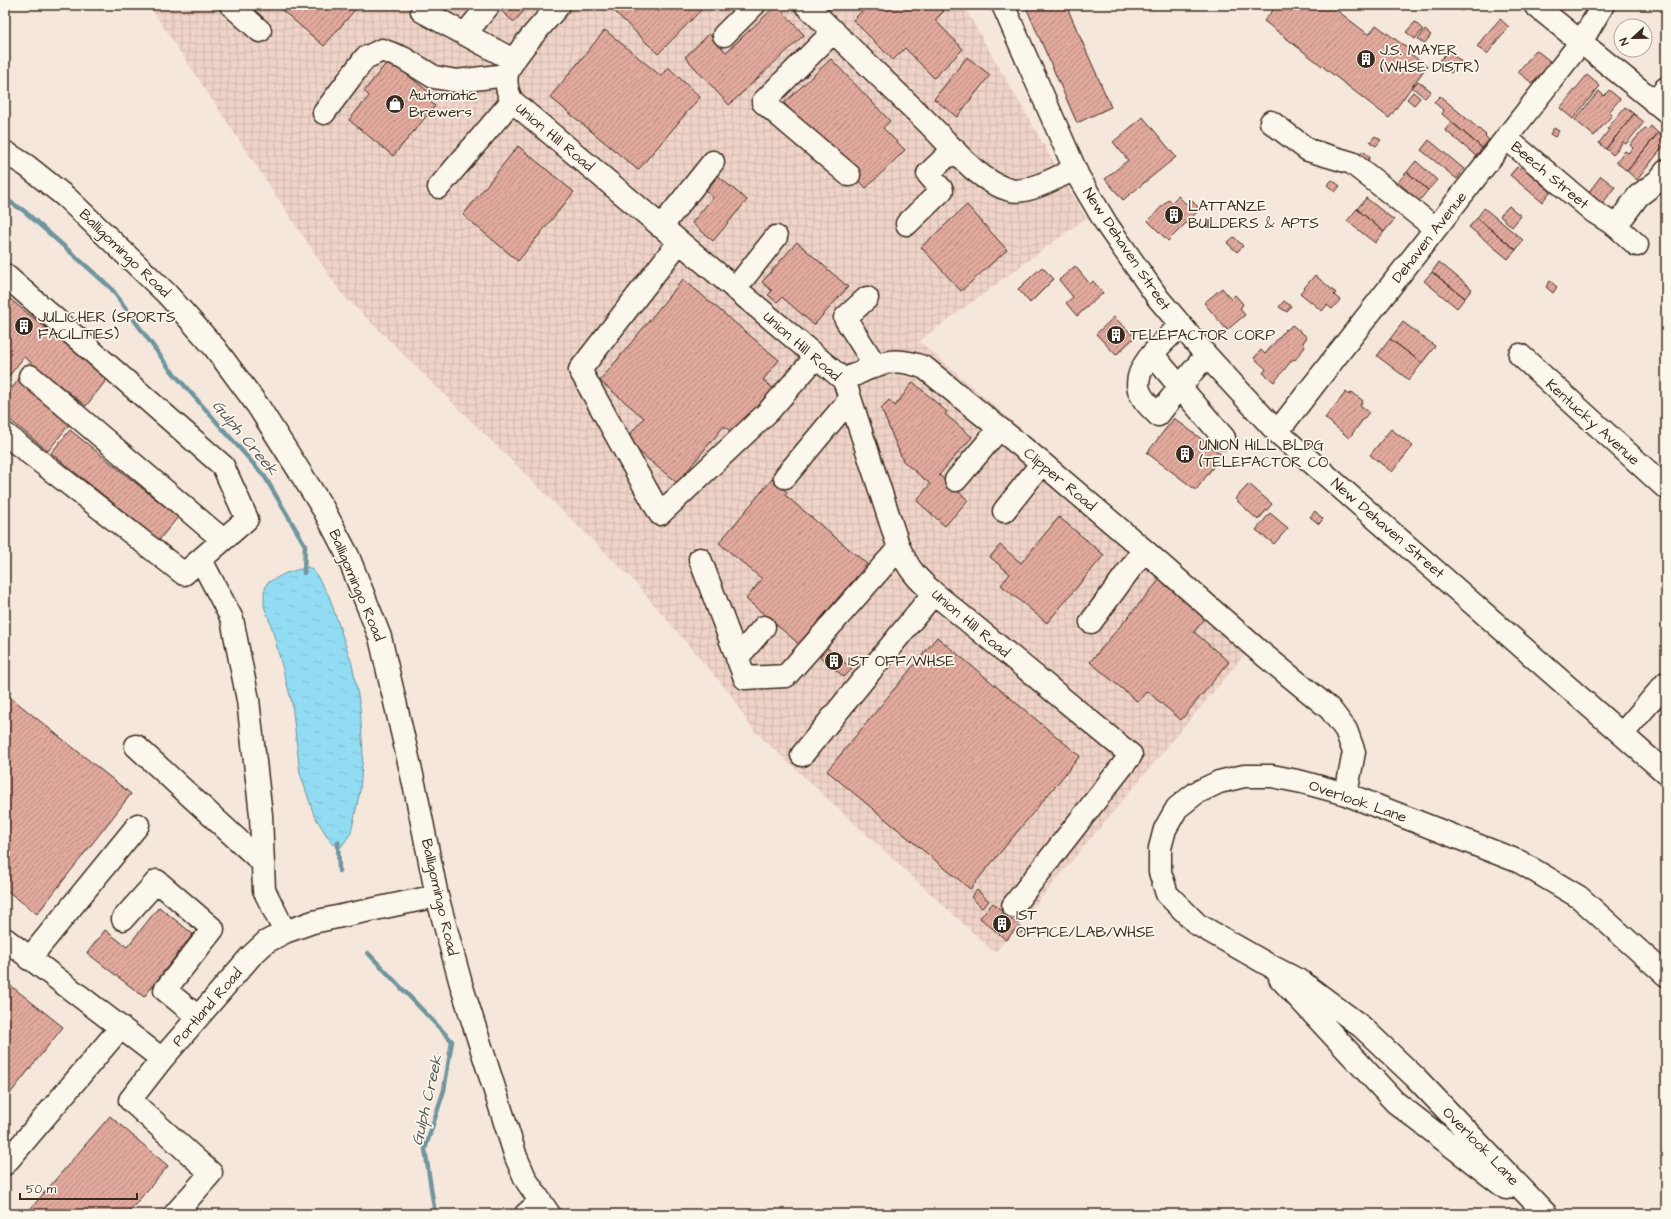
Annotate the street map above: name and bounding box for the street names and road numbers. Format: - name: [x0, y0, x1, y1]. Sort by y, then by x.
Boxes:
- street label: Union Hill Road: [511, 98, 599, 177]
- street label: Beech Street: [1506, 136, 1593, 214]
- street label: New Dehaven Street: [1078, 184, 1176, 315]
- street label: Dehaven Avenue: [1387, 187, 1472, 288]
- street label: Balligomingo Road: [74, 204, 175, 303]
- street label: Union Hill Road: [758, 307, 845, 386]
- street label: Kentucky Avenue: [1540, 374, 1644, 471]
- street label: Clipper Road: [1019, 443, 1101, 516]
- street label: New Dehaven Street: [1326, 473, 1449, 584]
- street label: Balligomingo Road: [323, 526, 390, 645]
- street label: Union Hill Road: [927, 584, 1015, 663]
- street label: Overlook Lane: [1306, 775, 1410, 828]
- street label: Balligomingo Road: [415, 837, 463, 958]
- street label: Portland Road: [167, 963, 248, 1051]
- street label: Overlook Lane: [1438, 1102, 1524, 1190]

